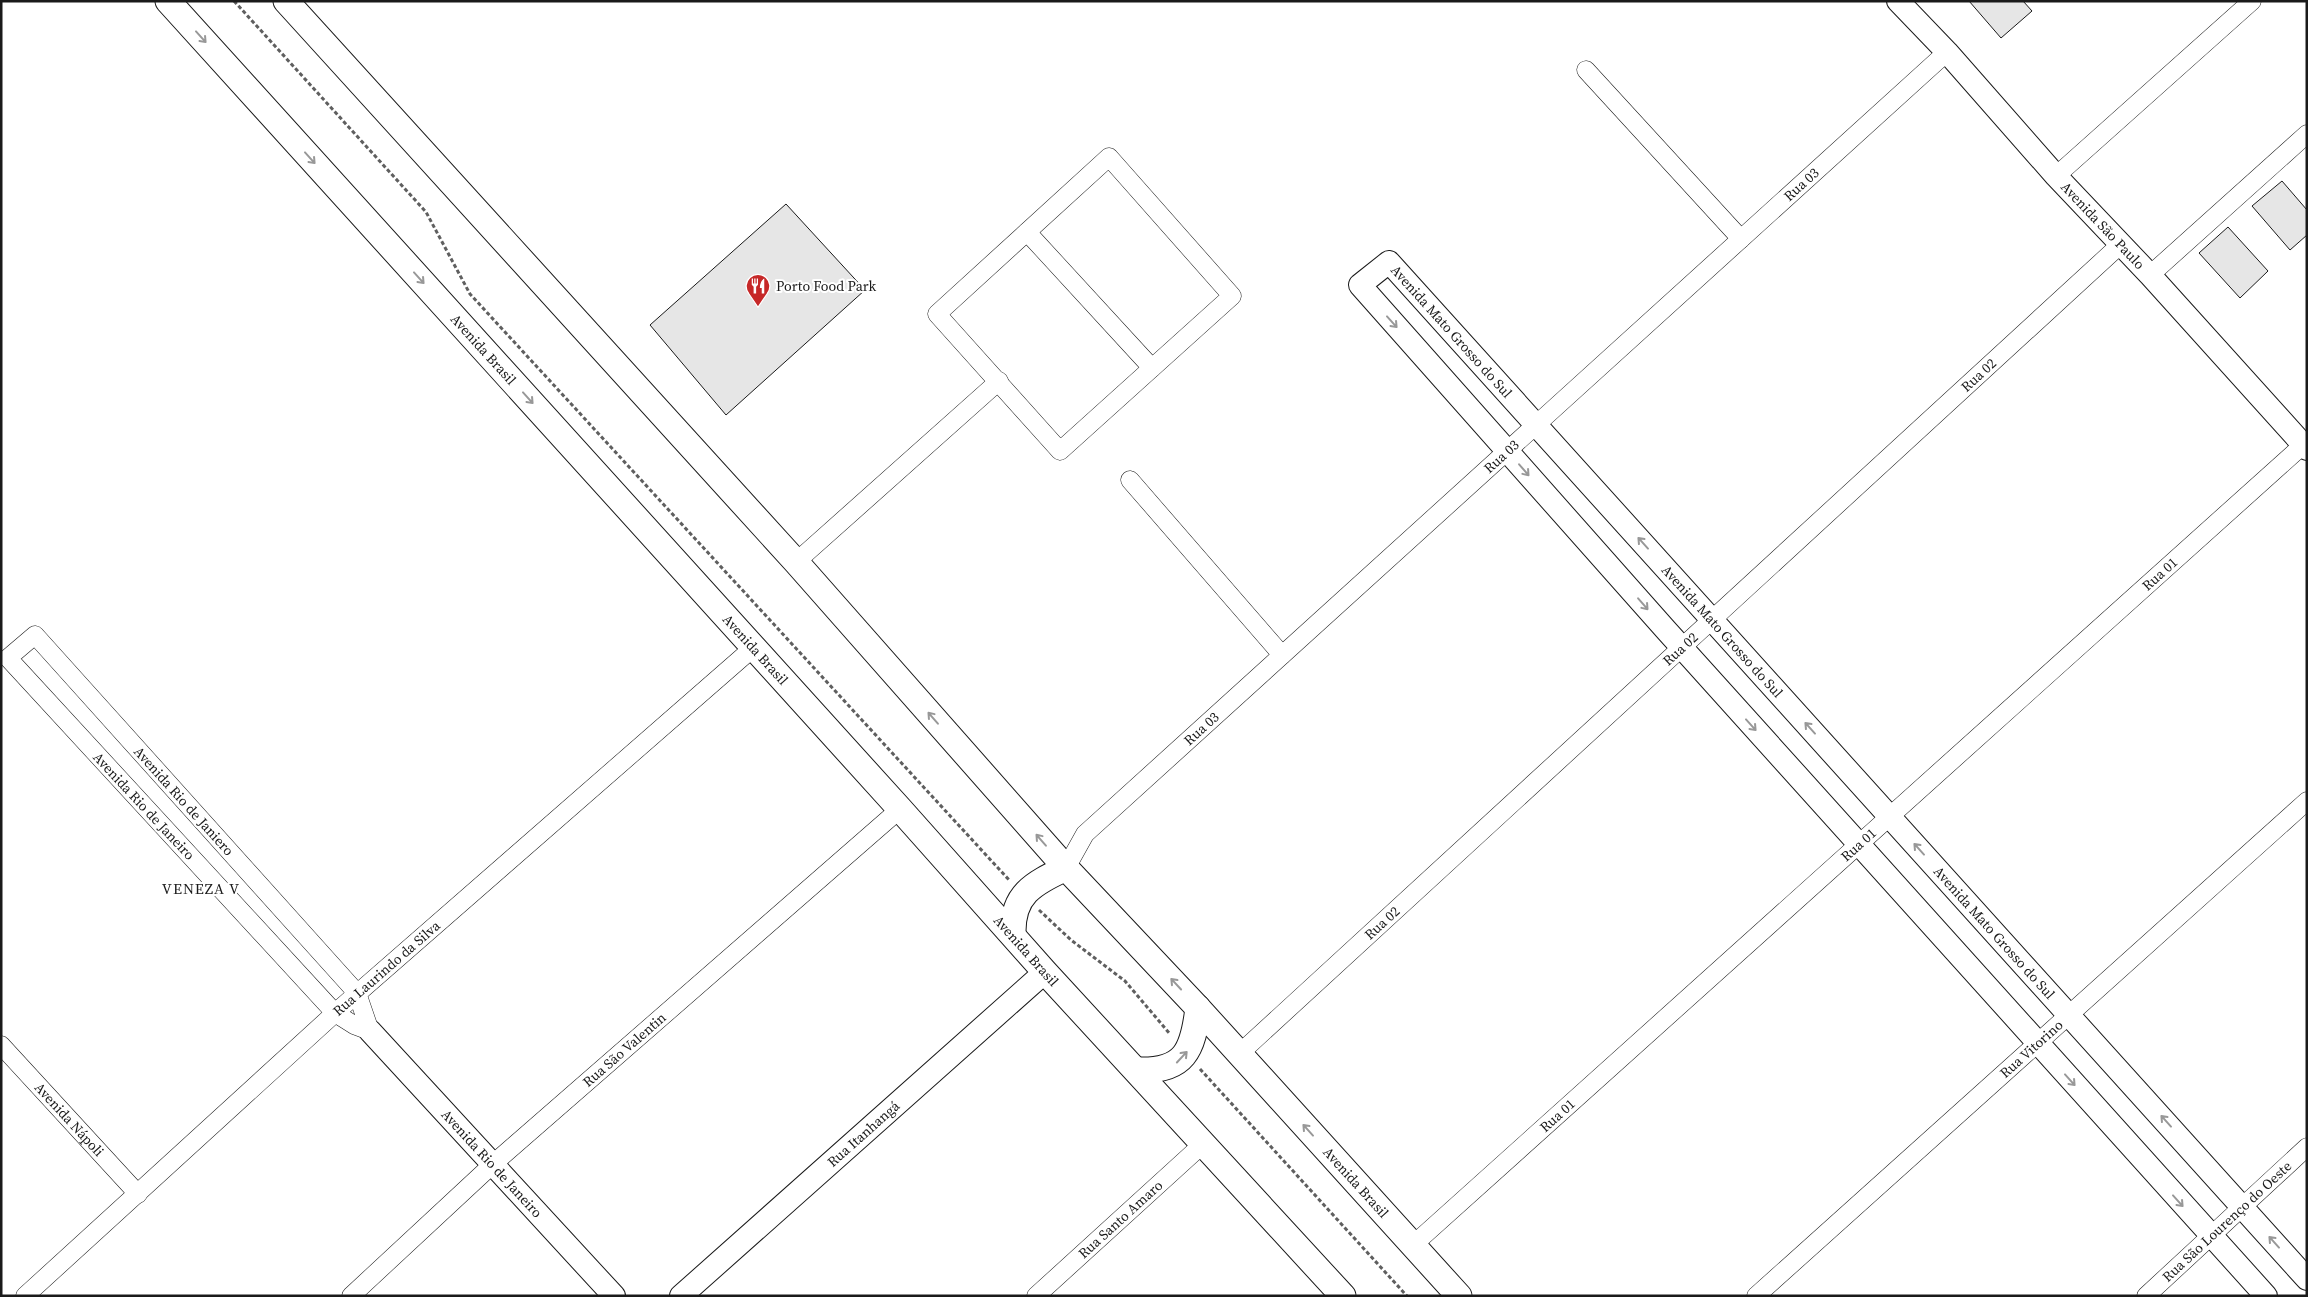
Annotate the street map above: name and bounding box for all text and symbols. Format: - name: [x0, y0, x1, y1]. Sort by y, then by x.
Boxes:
- one-way arrow: [195, 31, 207, 44]
- one-way arrow: [304, 151, 316, 164]
- street label: Rua 03: [1779, 163, 1823, 206]
- street label: Avenida São Paulo: [2056, 177, 2150, 274]
- street label: Avenida Mato Grosso do Sul: [1386, 261, 1517, 402]
- one-way arrow: [413, 272, 425, 285]
- restaurant icon: Porto Food Park: [745, 273, 771, 307]
- place label: Porto Food Park: [776, 276, 877, 296]
- street label: Avenida Brasil: [446, 309, 521, 389]
- one-way arrow: [1387, 315, 1398, 328]
- street label: Rua 02: [1956, 353, 2001, 396]
- one-way arrow: [523, 392, 534, 405]
- street label: Rua 03: [1479, 435, 1523, 478]
- one-way arrow: [1518, 463, 1529, 476]
- one-way arrow: [1637, 536, 1649, 549]
- street label: Rua 01: [2138, 552, 2182, 595]
- street label: Avenida Mato Grosso do Sul: [1657, 560, 1788, 702]
- one-way arrow: [1637, 598, 1649, 611]
- street label: Avenida Brasil: [718, 610, 793, 689]
- street label: Rua 02: [1658, 627, 1702, 670]
- street label: Rua 03: [1179, 707, 1223, 750]
- one-way arrow: [928, 711, 939, 724]
- one-way arrow: [1745, 719, 1757, 732]
- one-way arrow: [1804, 722, 1816, 735]
- street label: Avenida Rio de Janiero: [129, 742, 239, 860]
- street label: Avenida Rio de Janeiro: [89, 748, 200, 865]
- street label: Rua 01: [1836, 823, 1881, 866]
- one-way arrow: [1035, 833, 1047, 846]
- one-way arrow: [1913, 842, 1925, 855]
- street label: Avenida Mato Grosso do Sul: [1929, 862, 2060, 1003]
- district label: VENEZA V: [162, 878, 240, 899]
- street label: Rua 02: [1360, 901, 1404, 944]
- street label: Avenida Brasil: [989, 911, 1063, 991]
- street label: Rua Laurindo da Silva: [328, 915, 445, 1020]
- one-way arrow: [1170, 978, 1182, 990]
- street label: Rua São Valentin: [578, 1007, 671, 1092]
- street label: Rua Vitorino: [1995, 1015, 2068, 1083]
- one-way arrow: [1176, 1051, 1188, 1063]
- one-way arrow: [2064, 1074, 2075, 1087]
- street label: Avenida Nápoli: [30, 1078, 109, 1161]
- street label: Rua 01: [1535, 1094, 1579, 1137]
- street label: Rua Itanhangá: [823, 1096, 904, 1171]
- street label: Avenida Rio de Janeiro: [437, 1105, 547, 1222]
- one-way arrow: [2160, 1115, 2172, 1128]
- one-way arrow: [1303, 1124, 1314, 1137]
- street label: Avenida Brasil: [1319, 1143, 1393, 1222]
- street label: Rua São Lourenço do Oeste: [2158, 1156, 2296, 1286]
- street label: Rua Santo Amaro: [1074, 1175, 1167, 1263]
- one-way arrow: [2172, 1194, 2184, 1207]
- one-way arrow: [2268, 1236, 2280, 1249]

